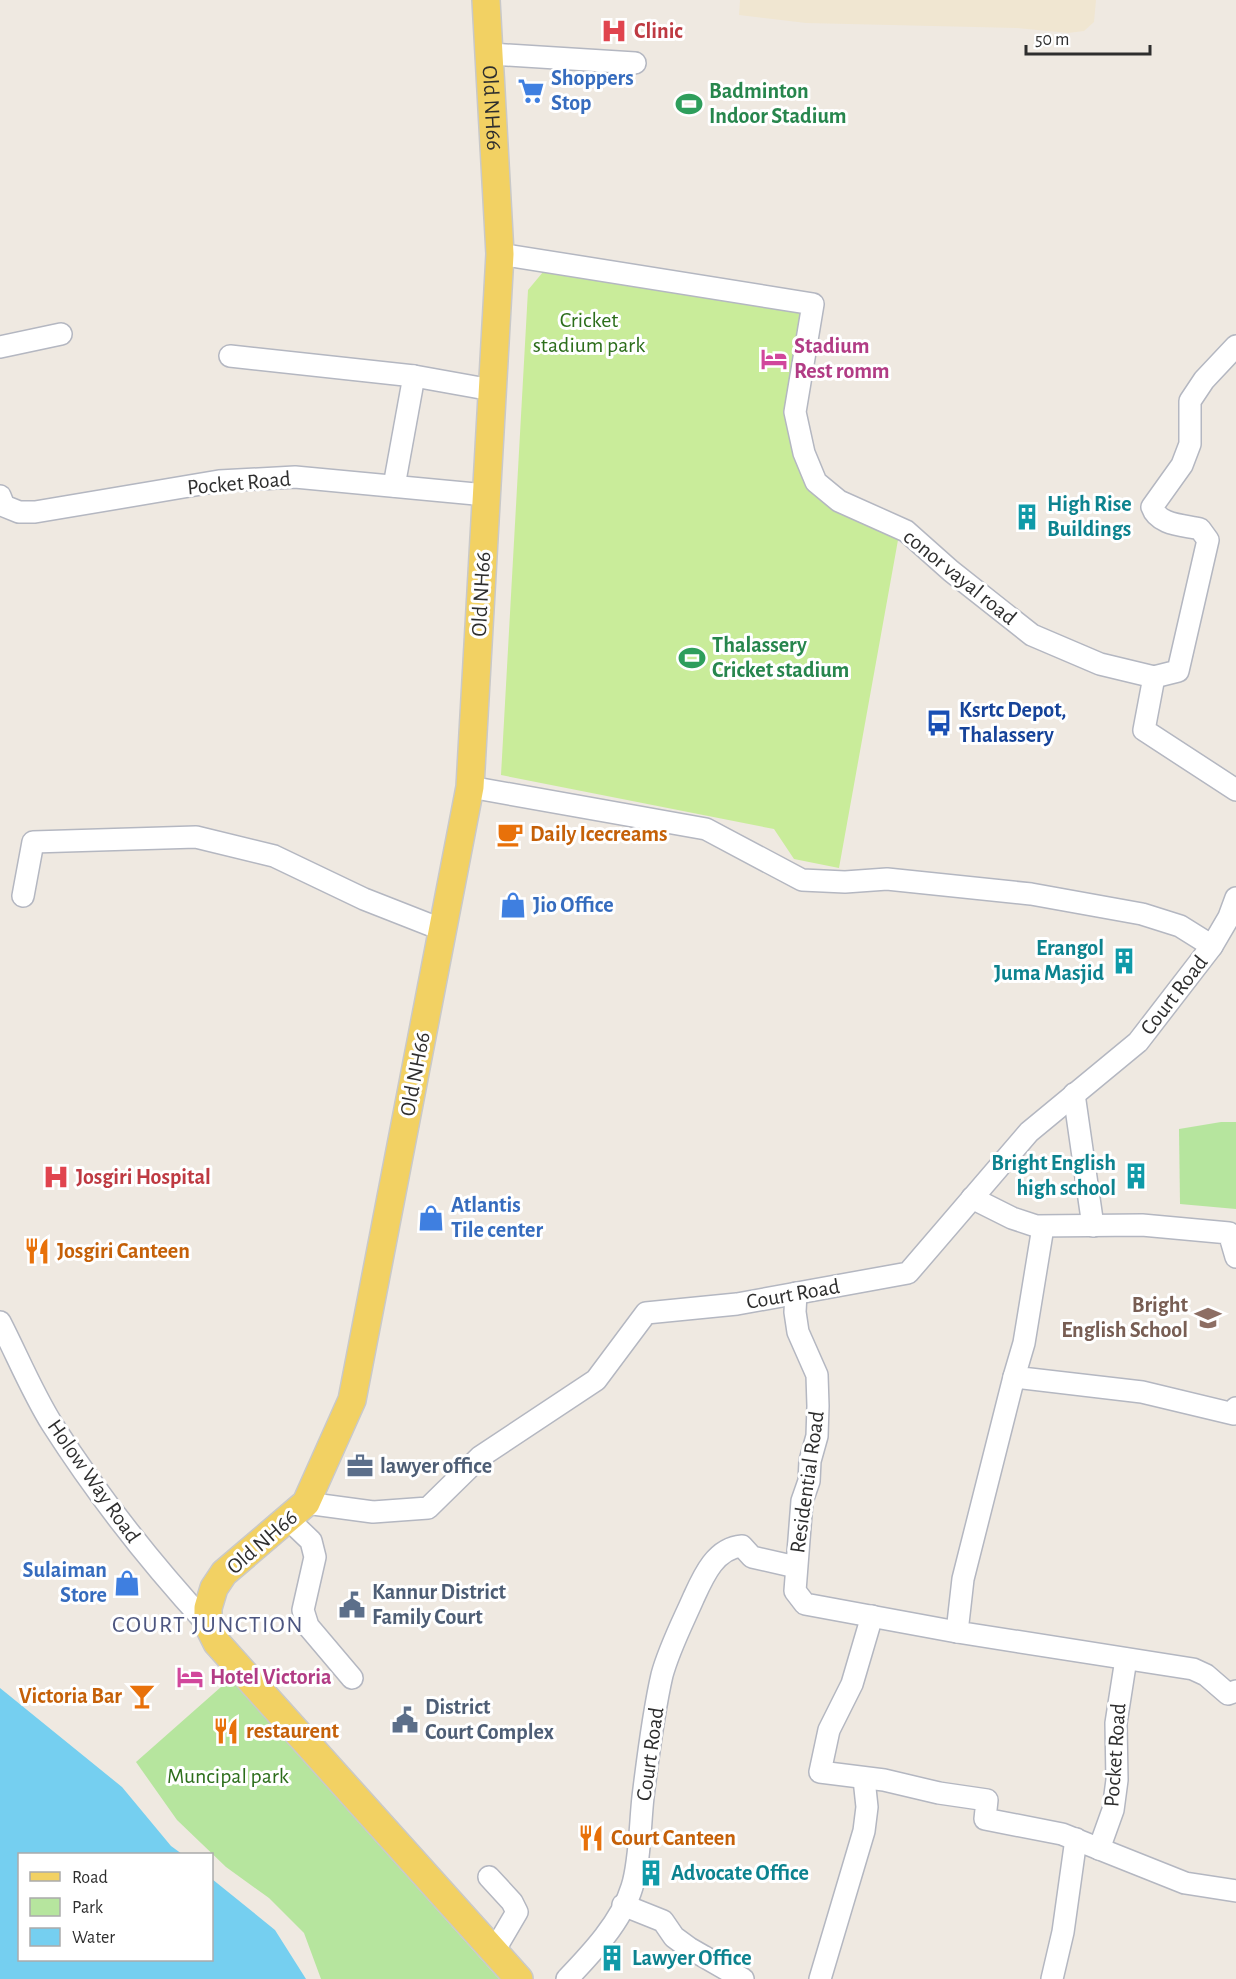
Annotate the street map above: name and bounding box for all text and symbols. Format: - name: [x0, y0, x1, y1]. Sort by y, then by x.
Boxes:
- hospital icon: Clinic: [599, 16, 629, 46]
- scale bar: [1026, 18, 1150, 56]
- place label: Clinic: [634, 20, 683, 42]
- text: 50 m: [1035, 31, 1069, 49]
- street label: Old NH66: [479, 65, 505, 151]
- place label: Shoppers Stop: [551, 67, 634, 114]
- supermarket icon: Shoppers Stop: [516, 76, 546, 106]
- place label: Badminton Indoor Stadium: [709, 80, 847, 127]
- sports icon: Badminton Indoor Stadium: [674, 89, 704, 119]
- park label: Cricket stadium park: [533, 309, 645, 356]
- place label: Stadium Rest romm: [794, 335, 890, 382]
- hotel icon: Stadium Rest romm: [759, 344, 789, 374]
- street label: Pocket Road: [186, 468, 292, 498]
- place label: High Rise Buildings: [1047, 493, 1132, 540]
- building icon: High Rise Buildings: [1012, 502, 1042, 532]
- street label: conor vayal road: [899, 525, 1021, 629]
- street label: Old NH66: [468, 551, 494, 637]
- place label: Thalassery Cricket stadium: [712, 634, 849, 681]
- sports icon: Thalassery Cricket stadium: [677, 643, 707, 673]
- place label: Ksrtc Depot, Thalassery: [959, 699, 1066, 747]
- bus stop icon: Ksrtc Depot, Thalassery: [924, 708, 954, 738]
- cafe icon: Daily Icecreams: [495, 819, 525, 849]
- place label: Daily Icecreams: [530, 823, 668, 846]
- shop icon: Jio Office: [498, 890, 528, 920]
- place label: Jio Office: [533, 894, 614, 916]
- place label: Erangol Juma Masjid: [994, 937, 1104, 985]
- building icon: Erangol Juma Masjid: [1109, 946, 1139, 976]
- street label: Court Road: [1136, 951, 1212, 1039]
- street label: Old NH66: [396, 1030, 434, 1118]
- place label: Bright English high school: [991, 1152, 1116, 1199]
- building icon: Bright English high school: [1121, 1161, 1151, 1191]
- hospital icon: Josgiri Hospital: [41, 1162, 71, 1192]
- place label: Josgiri Hospital: [76, 1166, 211, 1188]
- place label: Atlantis Tile center: [451, 1194, 543, 1241]
- shop icon: Atlantis Tile center: [416, 1203, 446, 1233]
- restaurant icon: Josgiri Canteen: [22, 1236, 52, 1266]
- place label: Josgiri Canteen: [57, 1240, 190, 1262]
- street label: Court Road: [745, 1275, 841, 1313]
- place label: Bright English School: [1061, 1294, 1189, 1341]
- school or university icon: Bright English School: [1193, 1303, 1223, 1333]
- street label: Residential Road: [786, 1410, 828, 1554]
- street label: Holow Way Road: [43, 1415, 145, 1547]
- office icon: lawyer office: [345, 1451, 375, 1481]
- place label: lawyer office: [380, 1455, 492, 1478]
- street label: Old NH66: [223, 1506, 301, 1578]
- place label: Sulaiman Store: [23, 1559, 107, 1606]
- shop icon: Sulaiman Store: [112, 1568, 142, 1598]
- place label: Kannur District Family Court: [372, 1581, 506, 1629]
- public building icon: Kannur District Family Court: [337, 1590, 367, 1620]
- district label: COURT JUNCTION: [112, 1613, 304, 1637]
- hotel icon: Hotel Victoria: [175, 1662, 205, 1692]
- place label: Hotel Victoria: [210, 1666, 332, 1688]
- bar icon: Victoria Bar: [127, 1681, 157, 1711]
- place label: Victoria Bar: [19, 1685, 122, 1707]
- place label: District Court Complex: [425, 1696, 554, 1743]
- street label: Pocket Road: [1100, 1702, 1130, 1808]
- public building icon: District Court Complex: [390, 1705, 420, 1735]
- street label: Court Road: [633, 1706, 667, 1802]
- restaurant icon: restaurent: [211, 1716, 241, 1746]
- place label: restaurent: [246, 1720, 340, 1742]
- park label: Muncipal park: [167, 1765, 289, 1787]
- restaurant icon: Court Canteen: [576, 1823, 606, 1853]
- place label: Court Canteen: [611, 1827, 736, 1849]
- legend: [18, 1853, 213, 1961]
- building icon: Advocate Office: [636, 1858, 666, 1888]
- place label: Advocate Office: [671, 1862, 809, 1884]
- text: Road: [72, 1869, 108, 1887]
- text: Park: [72, 1899, 104, 1917]
- text: Water: [72, 1929, 115, 1947]
- building icon: Lawyer Office: [597, 1943, 627, 1973]
- place label: Lawyer Office: [632, 1947, 752, 1970]

